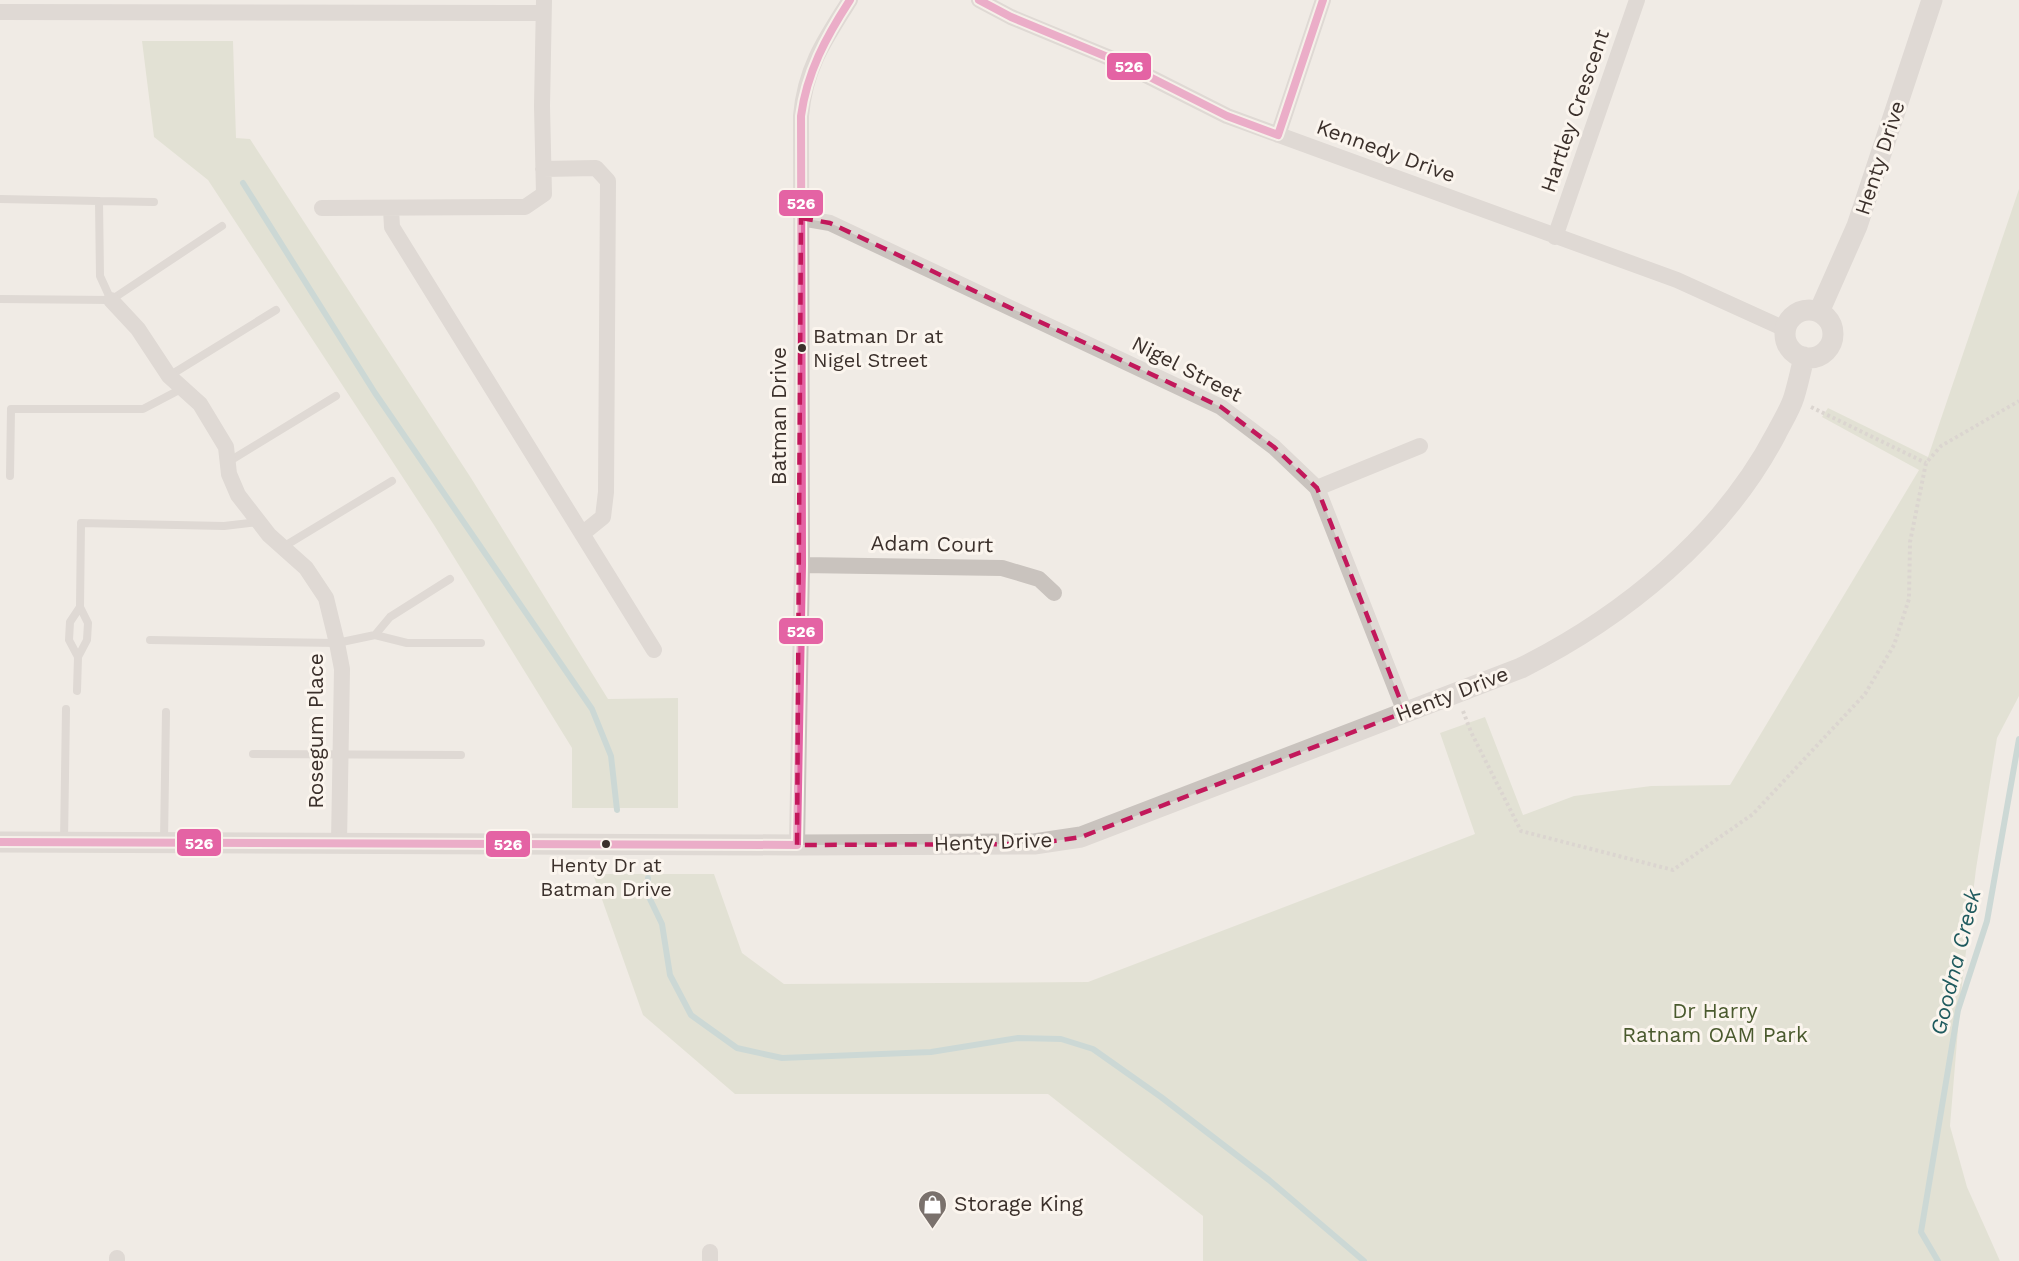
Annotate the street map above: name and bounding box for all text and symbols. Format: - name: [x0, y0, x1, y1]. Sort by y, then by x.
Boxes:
- street label: Hartley Crescent: [1535, 26, 1614, 196]
- line badge: 526: [1106, 52, 1152, 81]
- text: 526: [1115, 57, 1143, 76]
- street label: Henty Drive: [1849, 98, 1910, 218]
- street label: Kennedy Drive: [1313, 114, 1459, 187]
- line badge: 526: [778, 189, 824, 217]
- text: 526: [787, 194, 815, 213]
- place label: Batman Dr at Nigel Street: [813, 324, 944, 372]
- street label: Nigel Street: [1128, 330, 1247, 407]
- marker: Batman Dr at Nigel Street: [796, 342, 808, 354]
- street label: Batman Drive: [766, 347, 791, 485]
- street label: Adam Court: [870, 530, 994, 557]
- line badge: 526: [778, 617, 824, 645]
- text: 526: [787, 622, 815, 641]
- street label: Rosegum Place: [303, 653, 328, 809]
- street label: Henty Drive: [1392, 661, 1512, 726]
- street label: Henty Drive: [933, 827, 1053, 856]
- line badge: 526: [176, 828, 222, 857]
- line badge: 526: [485, 830, 531, 858]
- text: 526: [185, 834, 213, 853]
- text: 526: [494, 835, 522, 854]
- marker: Henty Dr at Batman Drive: [600, 838, 612, 850]
- place label: Henty Dr at Batman Drive: [540, 853, 672, 901]
- water label: Goodna Creek: [1925, 886, 1986, 1038]
- park label: Dr Harry Ratnam OAM Park: [1622, 998, 1808, 1047]
- shop icon: Storage King: [917, 1188, 949, 1230]
- place label: Storage King: [954, 1191, 1084, 1216]

